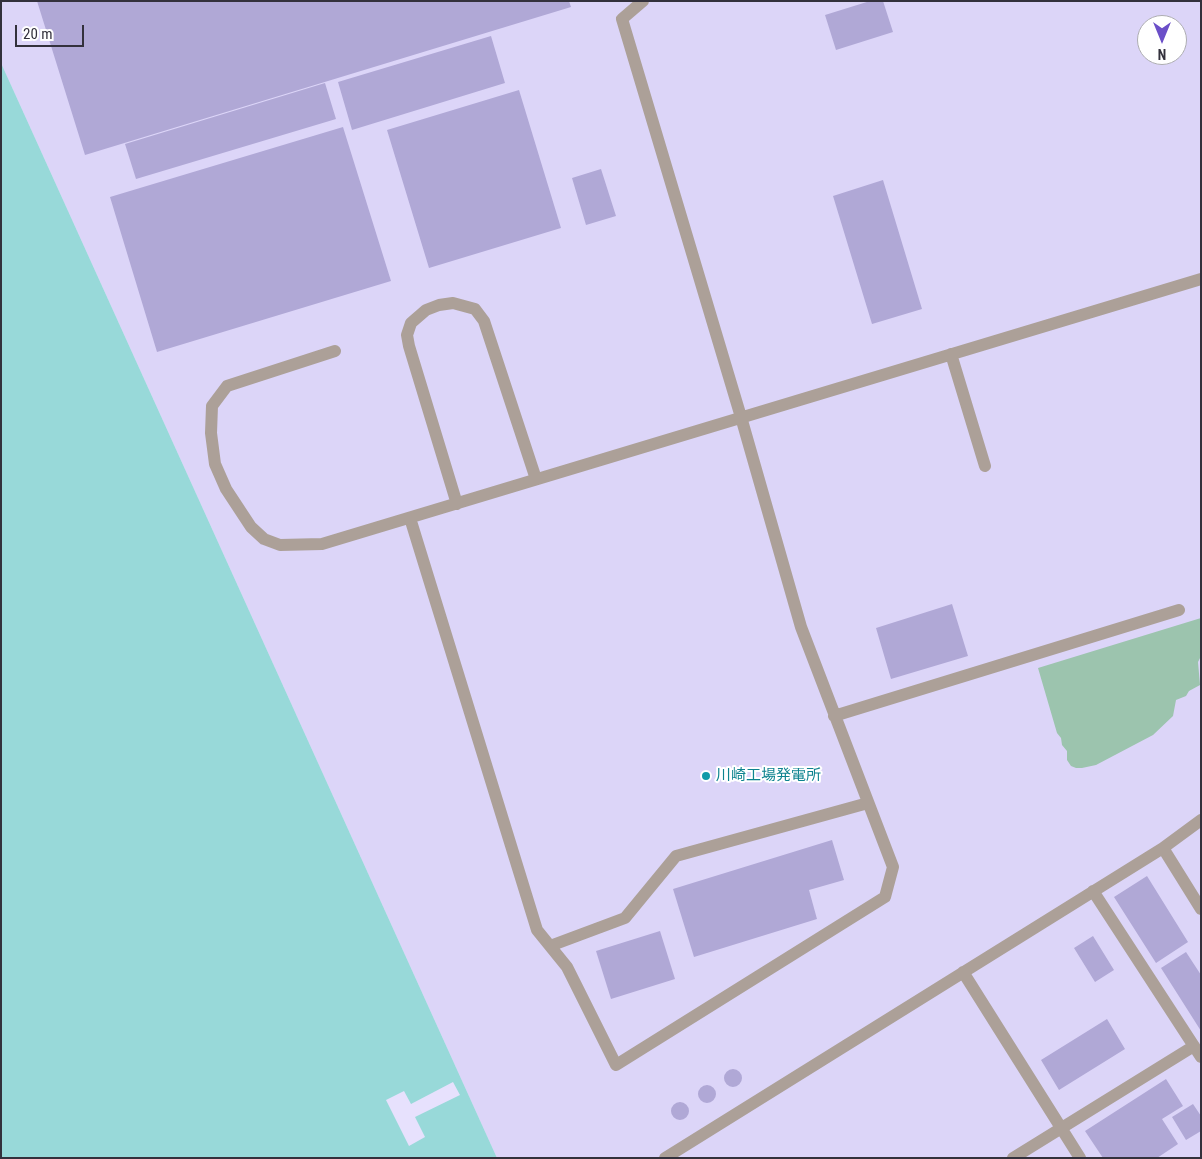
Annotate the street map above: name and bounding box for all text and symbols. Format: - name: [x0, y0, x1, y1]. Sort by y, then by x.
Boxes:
- scale bar: [18, 15, 86, 47]
- north arrow: [1137, 15, 1187, 65]
- text: 20 m: [23, 25, 53, 43]
- text: N: [1158, 46, 1166, 62]
- place label: 川崎工場発電所: [716, 767, 821, 785]
- marker: 川崎工場発電所: [700, 770, 712, 782]

